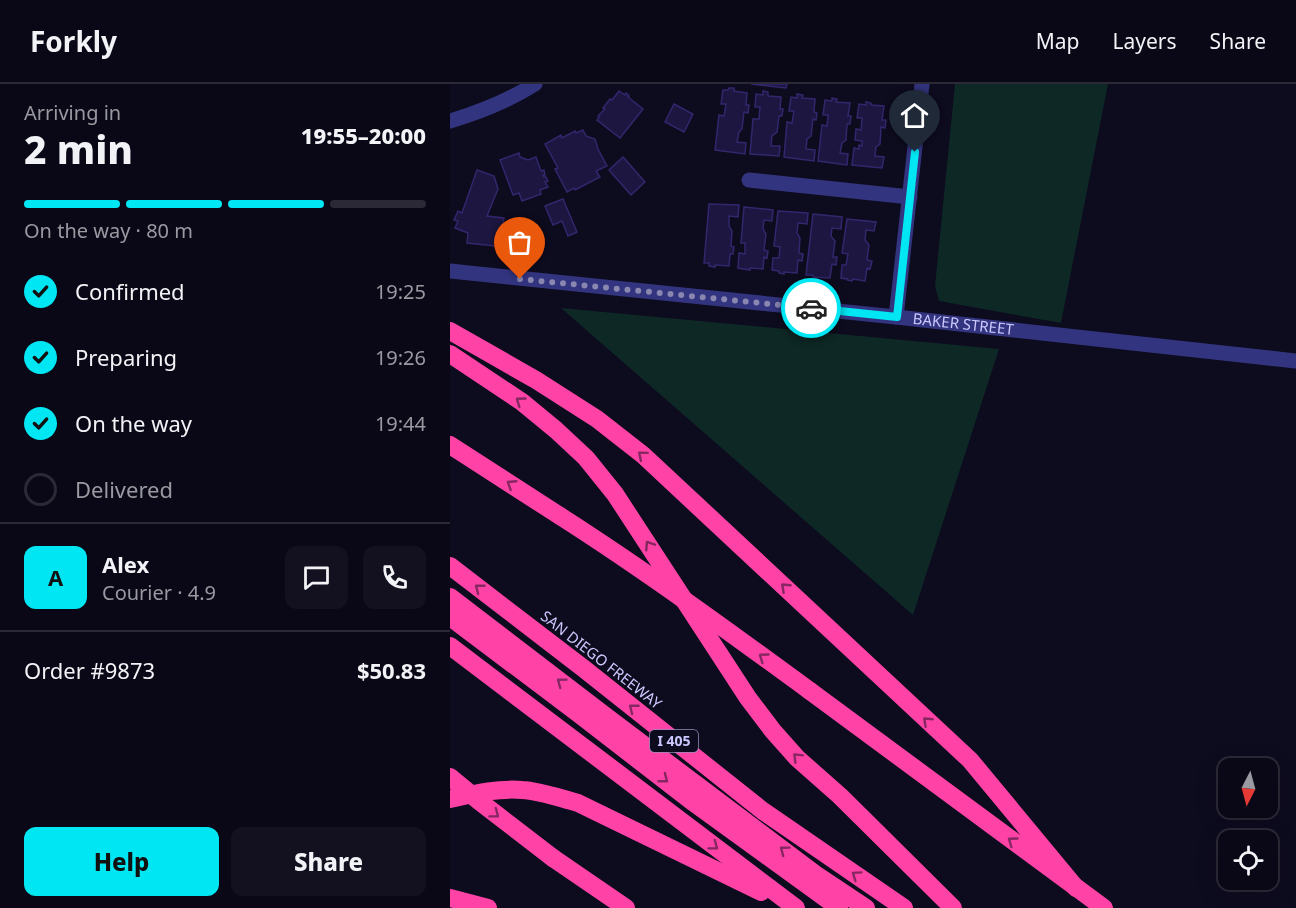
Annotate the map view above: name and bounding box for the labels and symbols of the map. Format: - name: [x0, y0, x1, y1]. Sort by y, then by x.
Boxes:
- pin: [889, 90, 940, 152]
- pin: [494, 217, 545, 279]
- courier: [781, 278, 841, 338]
- street label: BAKER STREET: [912, 308, 1015, 339]
- one-way arrow: [516, 397, 527, 408]
- one-way arrow: [638, 451, 649, 462]
- one-way arrow: [507, 480, 517, 492]
- one-way arrow: [646, 541, 657, 552]
- one-way arrow: [781, 583, 792, 594]
- one-way arrow: [474, 585, 485, 596]
- street label: SAN DIEGO FREEWAY: [537, 606, 667, 713]
- one-way arrow: [758, 653, 769, 664]
- one-way arrow: [557, 679, 568, 690]
- one-way arrow: [629, 704, 640, 715]
- one-way arrow: [923, 717, 934, 728]
- road number: I 405: [650, 730, 698, 752]
- one-way arrow: [793, 753, 804, 764]
- north arrow: [1218, 758, 1278, 818]
- one-way arrow: [657, 772, 668, 783]
- one-way arrow: [489, 807, 500, 818]
- one-way arrow: [1008, 837, 1019, 848]
- one-way arrow: [707, 839, 718, 850]
- one-way arrow: [779, 847, 790, 858]
- one-way arrow: [852, 871, 863, 882]

